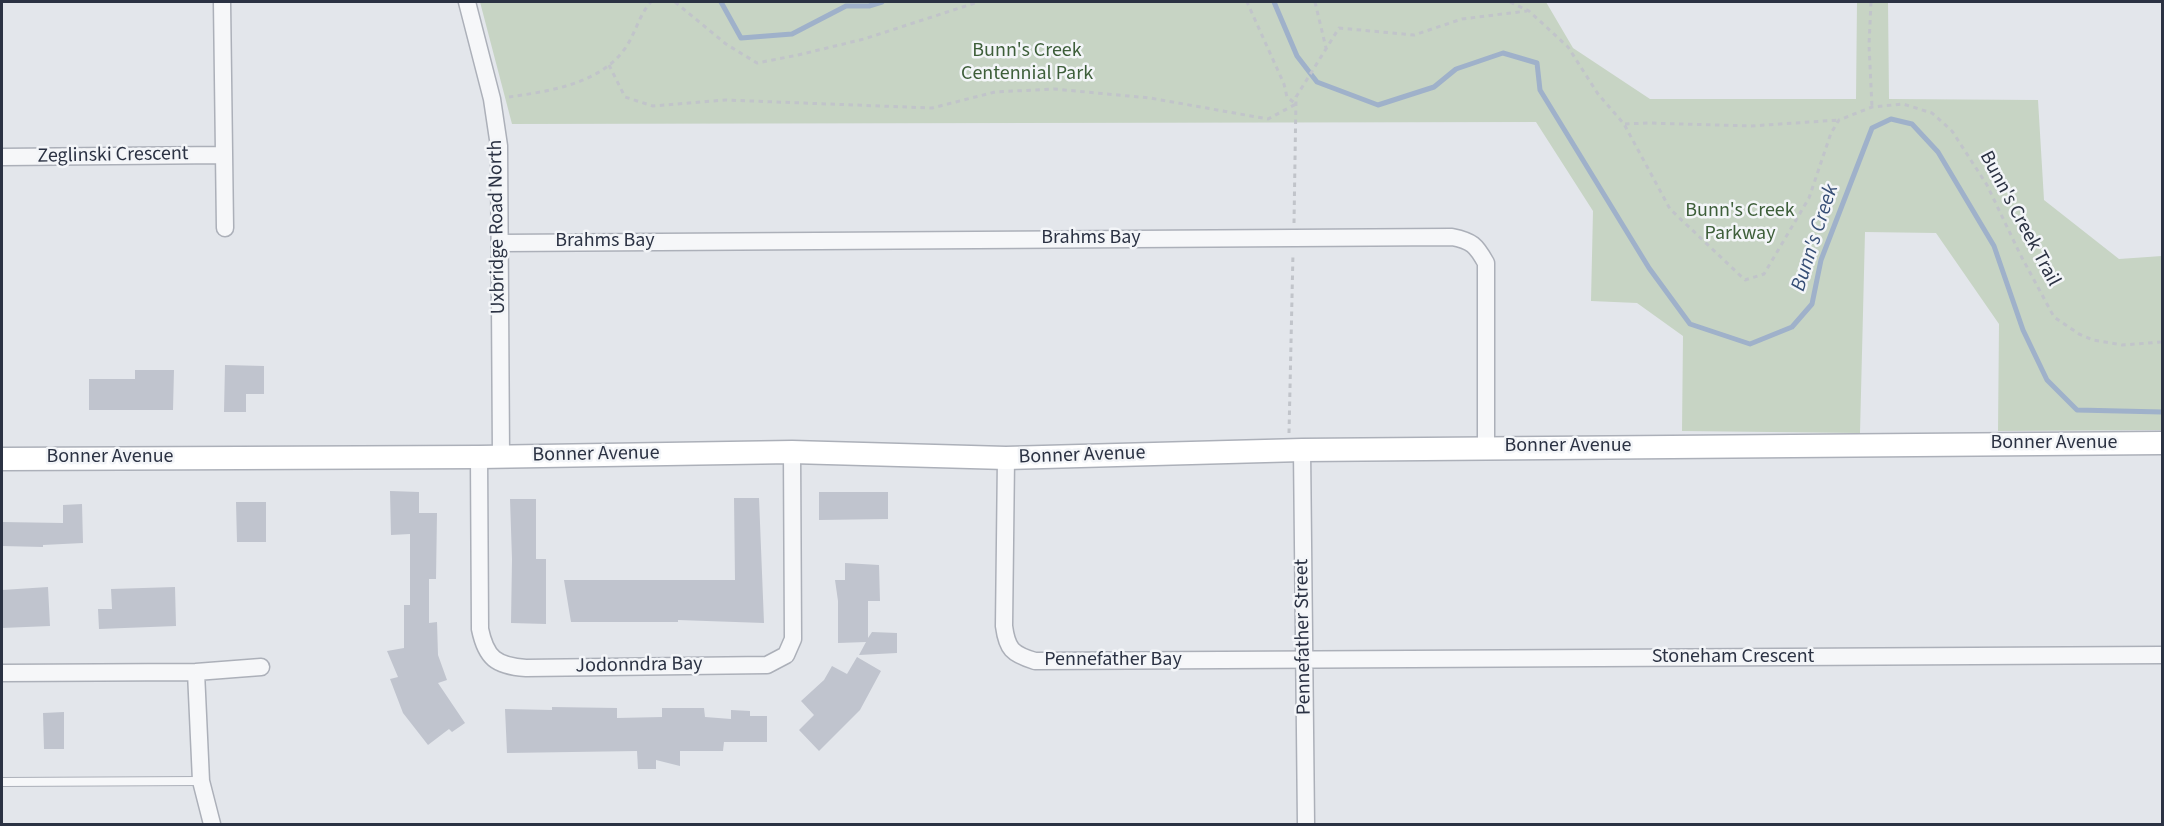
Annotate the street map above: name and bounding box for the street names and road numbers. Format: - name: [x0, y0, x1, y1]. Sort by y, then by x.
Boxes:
- street label: Uxbridge Road North: [484, 139, 512, 315]
- street label: Zeglinski Crescent: [37, 143, 189, 169]
- street label: Bunn's Creek Trail: [1973, 147, 2065, 291]
- street label: Brahms Bay: [1041, 227, 1141, 251]
- street label: Brahms Bay: [555, 230, 655, 254]
- street label: Bonner Avenue: [1991, 432, 2117, 456]
- street label: Bonner Avenue: [1505, 435, 1631, 459]
- street label: Bonner Avenue: [532, 442, 660, 468]
- street label: Bonner Avenue: [1018, 442, 1146, 470]
- street label: Bonner Avenue: [47, 446, 173, 470]
- street label: Pennefather Street: [1291, 559, 1317, 715]
- street label: Stoneham Crescent: [1652, 646, 1814, 670]
- street label: Pennefather Bay: [1044, 649, 1182, 673]
- street label: Jodonndra Bay: [575, 653, 703, 679]

